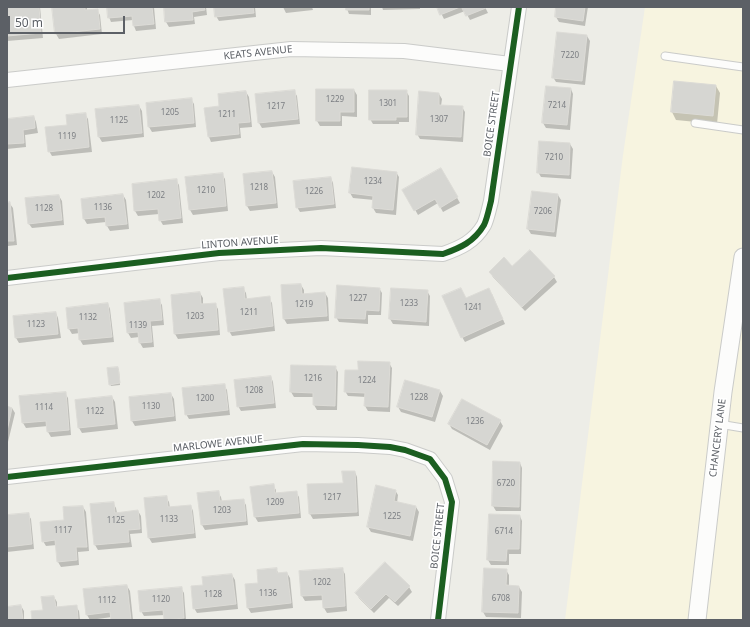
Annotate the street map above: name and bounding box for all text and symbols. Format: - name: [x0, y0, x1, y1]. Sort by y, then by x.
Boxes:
- scale bar: [10, 8, 127, 34]
- text: 50 m: [15, 14, 43, 31]
- street label: KEATS AVENUE: [223, 43, 293, 63]
- house number: 7220: [561, 51, 579, 61]
- street label: BOICE STREET: [481, 90, 503, 158]
- house number: 1229: [326, 95, 344, 105]
- house number: 1301: [379, 99, 397, 109]
- house number: 7214: [548, 101, 566, 111]
- house number: 1217: [267, 102, 285, 112]
- house number: 1205: [161, 108, 179, 118]
- house number: 1211: [218, 110, 236, 120]
- house number: 1307: [430, 115, 448, 125]
- house number: 1125: [110, 116, 128, 126]
- house number: 1119: [58, 132, 76, 142]
- house number: 7210: [545, 153, 563, 163]
- house number: 1234: [364, 177, 382, 187]
- house number: 1218: [250, 183, 268, 193]
- house number: 1210: [197, 186, 215, 196]
- house number: 1226: [305, 187, 323, 197]
- house number: 1202: [147, 191, 165, 201]
- house number: 1136: [94, 203, 112, 213]
- house number: 1128: [35, 204, 53, 214]
- house number: 7206: [534, 207, 552, 217]
- street label: LINTON AVENUE: [201, 234, 279, 252]
- house number: 1227: [349, 294, 367, 304]
- house number: 1233: [400, 299, 418, 309]
- house number: 1219: [295, 300, 313, 310]
- house number: 1241: [464, 303, 482, 313]
- house number: 1211: [240, 308, 258, 318]
- house number: 1203: [186, 312, 204, 322]
- house number: 1132: [79, 313, 97, 323]
- house number: 1123: [27, 320, 45, 330]
- house number: 1139: [129, 321, 147, 331]
- house number: 1216: [304, 374, 322, 384]
- house number: 1224: [358, 376, 376, 386]
- house number: 1208: [245, 386, 263, 396]
- house number: 1228: [410, 393, 428, 403]
- house number: 1200: [196, 394, 214, 404]
- street label: CHANCERY LANE: [707, 398, 729, 478]
- house number: 1130: [142, 402, 160, 412]
- house number: 1114: [35, 403, 53, 413]
- house number: 1122: [86, 407, 104, 417]
- house number: 1236: [466, 417, 484, 427]
- street label: MARLOWE AVENUE: [173, 433, 263, 455]
- house number: 6720: [497, 479, 515, 489]
- house number: 1217: [323, 493, 341, 503]
- house number: 1209: [266, 498, 284, 508]
- street label: BOICE STREET: [429, 502, 447, 570]
- house number: 1203: [213, 506, 231, 516]
- house number: 1225: [383, 512, 401, 522]
- house number: 1133: [160, 515, 178, 525]
- house number: 1125: [107, 516, 125, 526]
- house number: 1117: [54, 526, 72, 536]
- house number: 6714: [495, 527, 513, 537]
- house number: 1202: [313, 578, 331, 588]
- house number: 1136: [259, 589, 277, 599]
- house number: 1128: [204, 590, 222, 600]
- house number: 6708: [492, 594, 510, 604]
- house number: 1120: [152, 595, 170, 605]
- house number: 1112: [98, 596, 116, 606]

